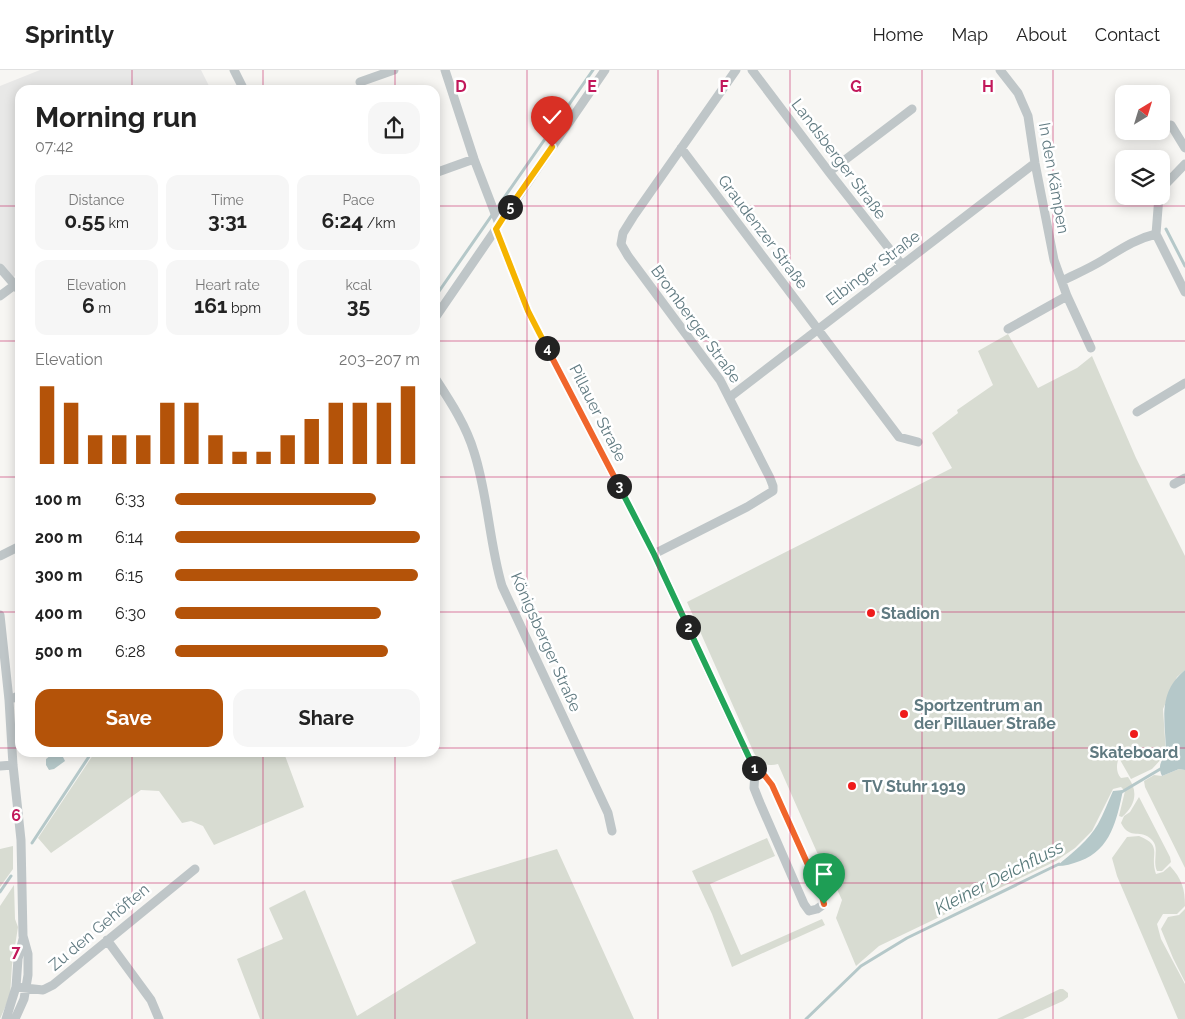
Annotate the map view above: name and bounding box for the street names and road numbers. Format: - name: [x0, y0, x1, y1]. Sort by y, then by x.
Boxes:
- street label: Landsberger Straße: [788, 95, 890, 223]
- street label: In den Kämpen: [1035, 121, 1073, 235]
- street label: Graudenzer Straße: [714, 171, 812, 293]
- street label: Elbinger Straße: [822, 226, 924, 310]
- street label: Bromberger Straße: [647, 261, 745, 387]
- street label: Pillauer Straße: [565, 361, 631, 465]
- street label: Königsberger Straße: [507, 569, 585, 715]
- street label: Zu den Gehöften: [45, 880, 153, 974]

